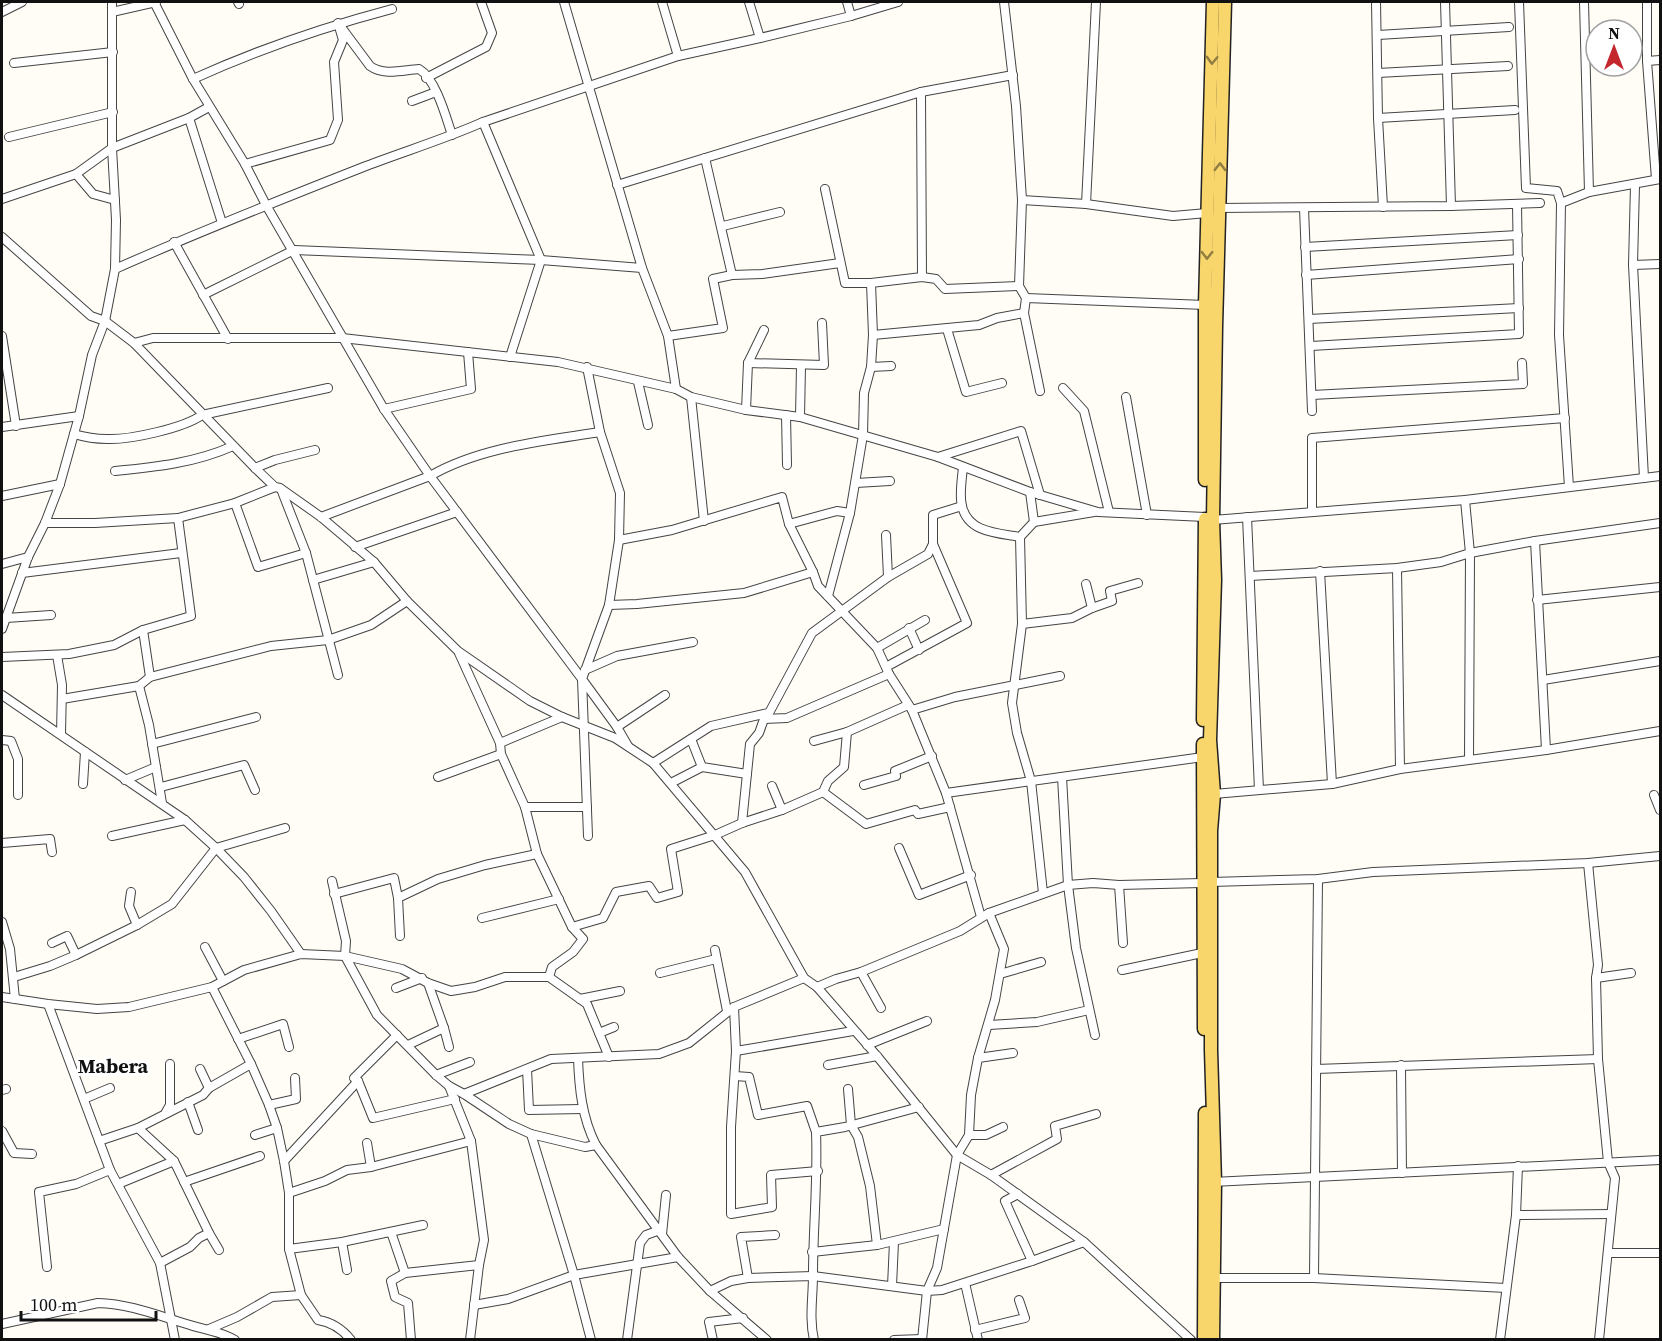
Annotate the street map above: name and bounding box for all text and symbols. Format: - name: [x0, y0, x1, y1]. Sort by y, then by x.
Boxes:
- north arrow: [1584, 18, 1644, 78]
- text: N: [1608, 22, 1620, 44]
- one-way arrow: [1205, 55, 1218, 64]
- one-way arrow: [1213, 163, 1226, 172]
- one-way arrow: [1200, 250, 1213, 259]
- district label: Mabera: [78, 1052, 149, 1080]
- scale bar: [21, 1284, 156, 1322]
- text: 100 m: [30, 1292, 77, 1317]

